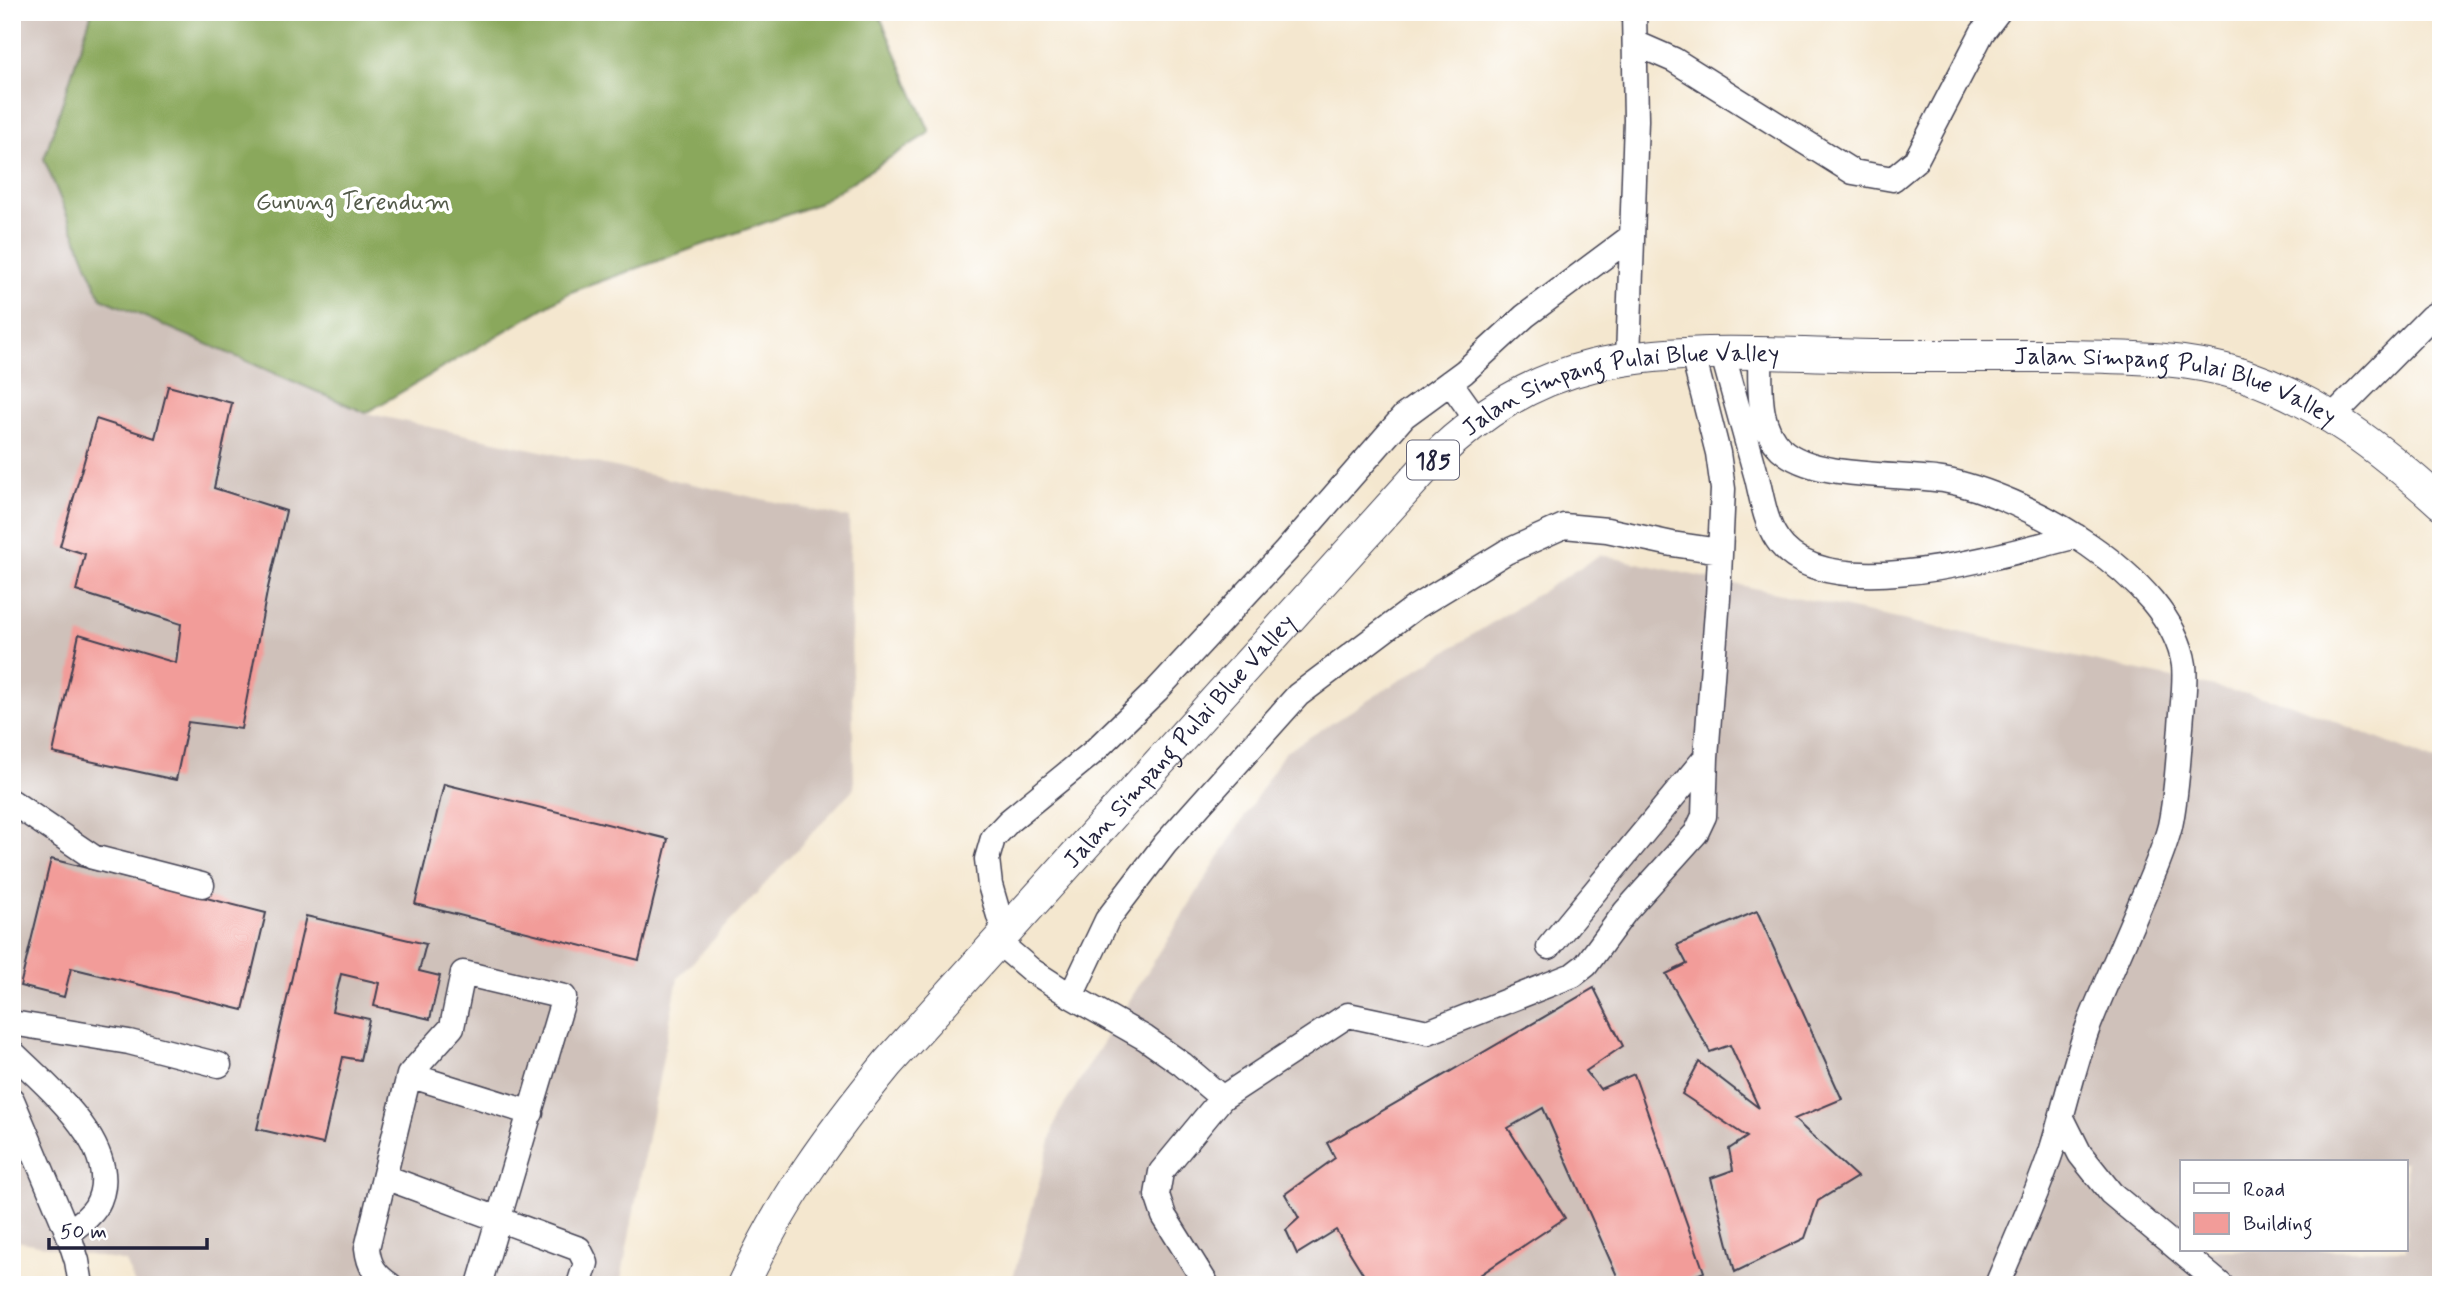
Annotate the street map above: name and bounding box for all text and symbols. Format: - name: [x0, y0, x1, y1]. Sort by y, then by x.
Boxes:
- park label: Gunung Terendum: [256, 187, 450, 218]
- street label: Jalan Simpang Pulai Blue Valley: [1456, 339, 1780, 444]
- street label: Jalan Simpang Pulai Blue Valley: [2014, 342, 2342, 434]
- road number: 185: [1407, 440, 1459, 480]
- street label: Jalan Simpang Pulai Blue Valley: [1057, 608, 1303, 876]
- legend: [2180, 1160, 2408, 1252]
- text: Road: [2243, 1176, 2285, 1204]
- scale bar: [49, 1206, 206, 1250]
- text: Building: [2243, 1210, 2313, 1240]
- text: 50 m: [60, 1218, 107, 1246]

